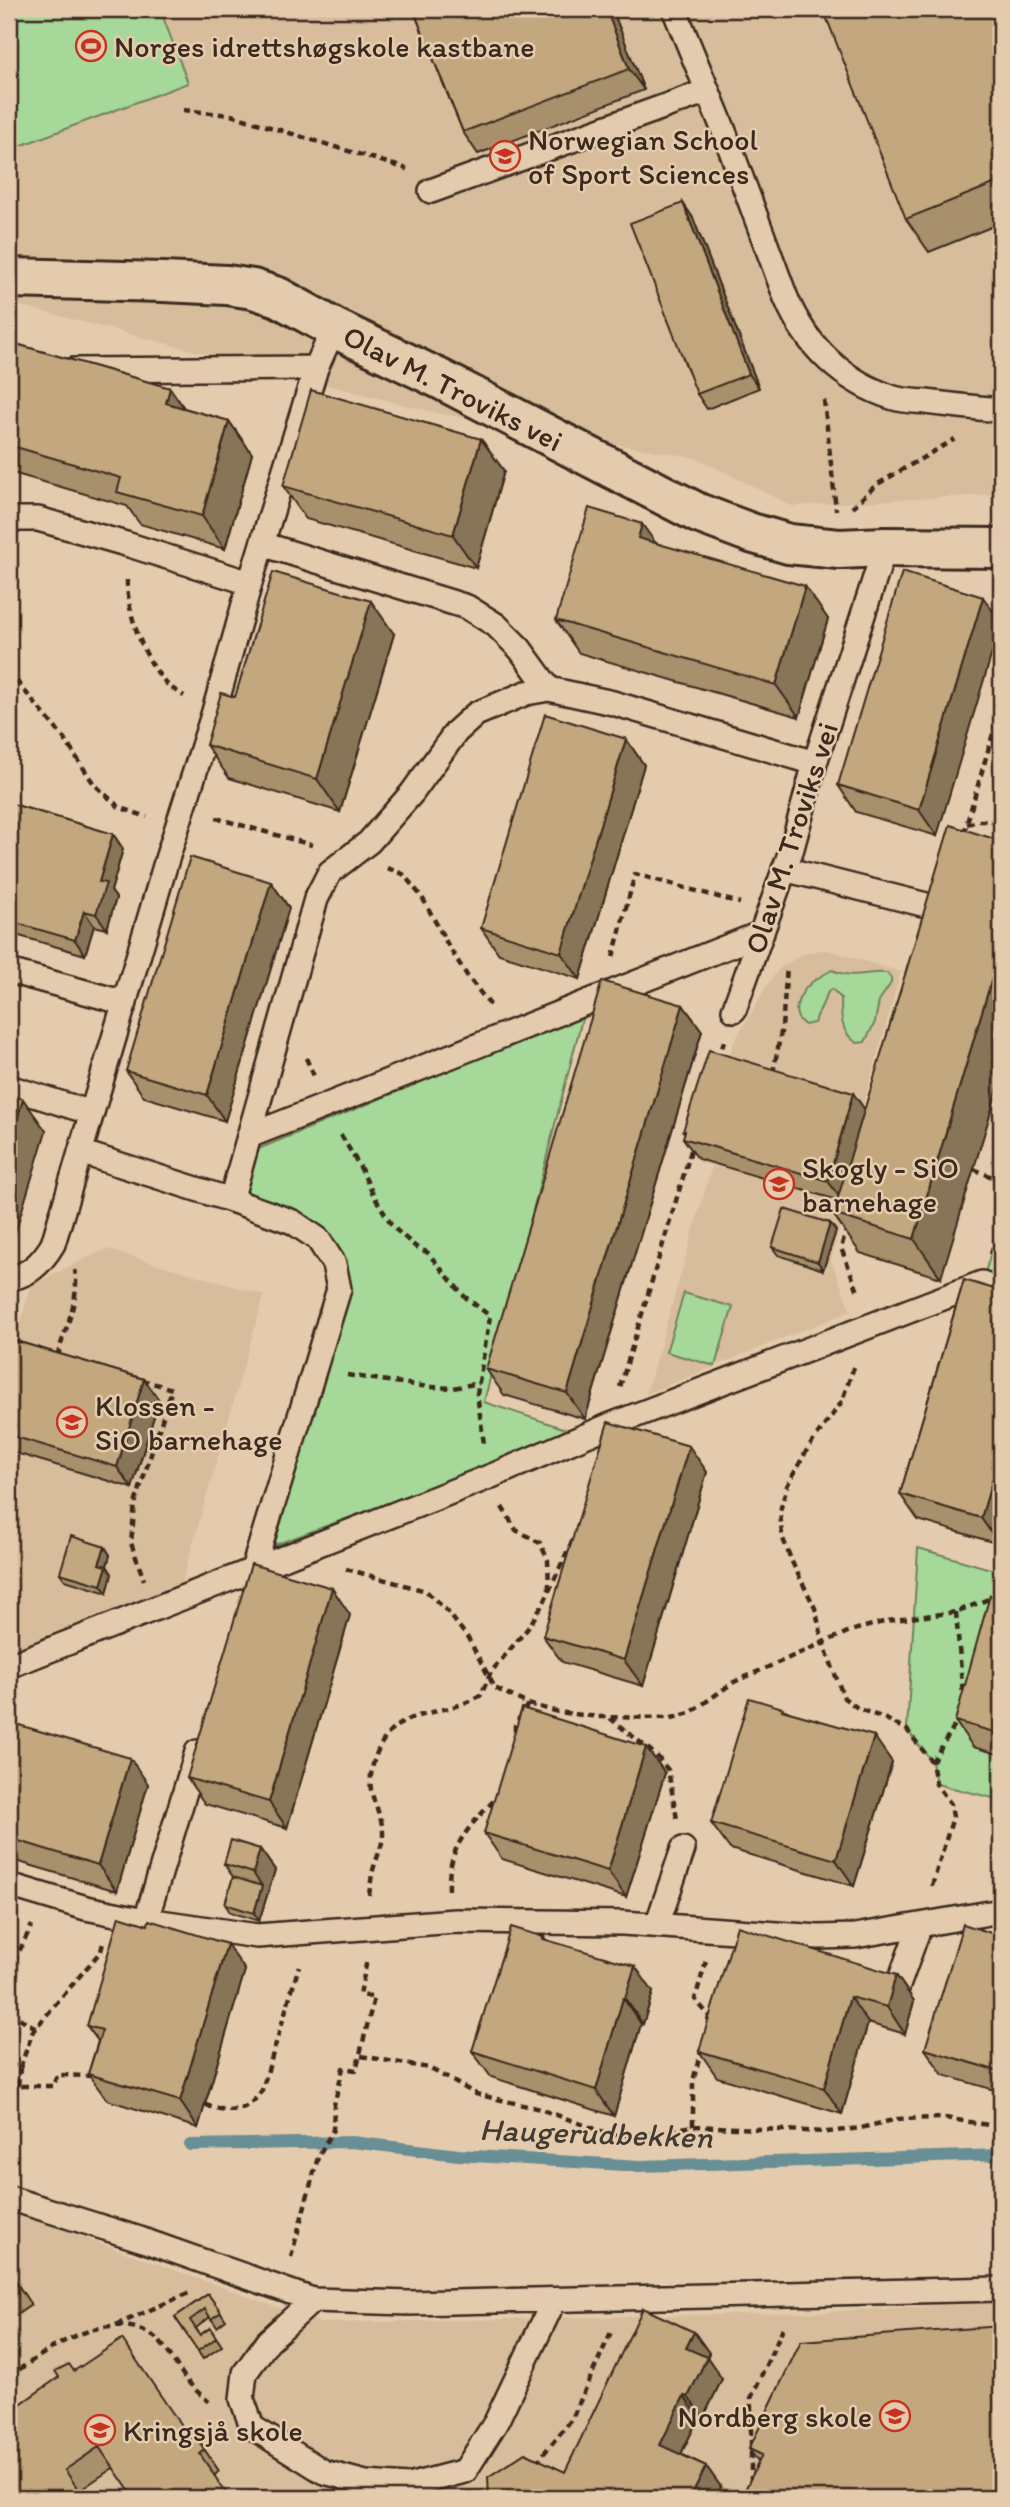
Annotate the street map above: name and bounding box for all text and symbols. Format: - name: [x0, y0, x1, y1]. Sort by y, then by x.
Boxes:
- place label: Norges idrettshøgskole kastbane: [114, 28, 534, 65]
- sports icon: Norges idrettshøgskole kastbane: [74, 29, 108, 63]
- place label: Norwegian School of Sport Sciences: [528, 121, 758, 192]
- school or university icon: Norwegian School of Sport Sciences: [488, 139, 522, 173]
- street label: Olav M. Troviks vei: [337, 317, 569, 459]
- street label: Olav M. Troviks vei: [736, 717, 846, 959]
- place label: Skogly - SiO barnehage: [802, 1149, 959, 1220]
- school or university icon: Skogly - SiO barnehage: [762, 1167, 796, 1201]
- place label: Klossen - SiO barnehage: [95, 1387, 282, 1458]
- school or university icon: Klossen - SiO barnehage: [55, 1405, 89, 1439]
- water label: Haugerudbekken: [479, 2110, 713, 2156]
- place label: Nordberg skole: [678, 2398, 872, 2435]
- school or university icon: Nordberg skole: [878, 2399, 912, 2433]
- place label: Kringsjå skole: [123, 2412, 303, 2449]
- school or university icon: Kringsjå skole: [83, 2413, 117, 2447]

